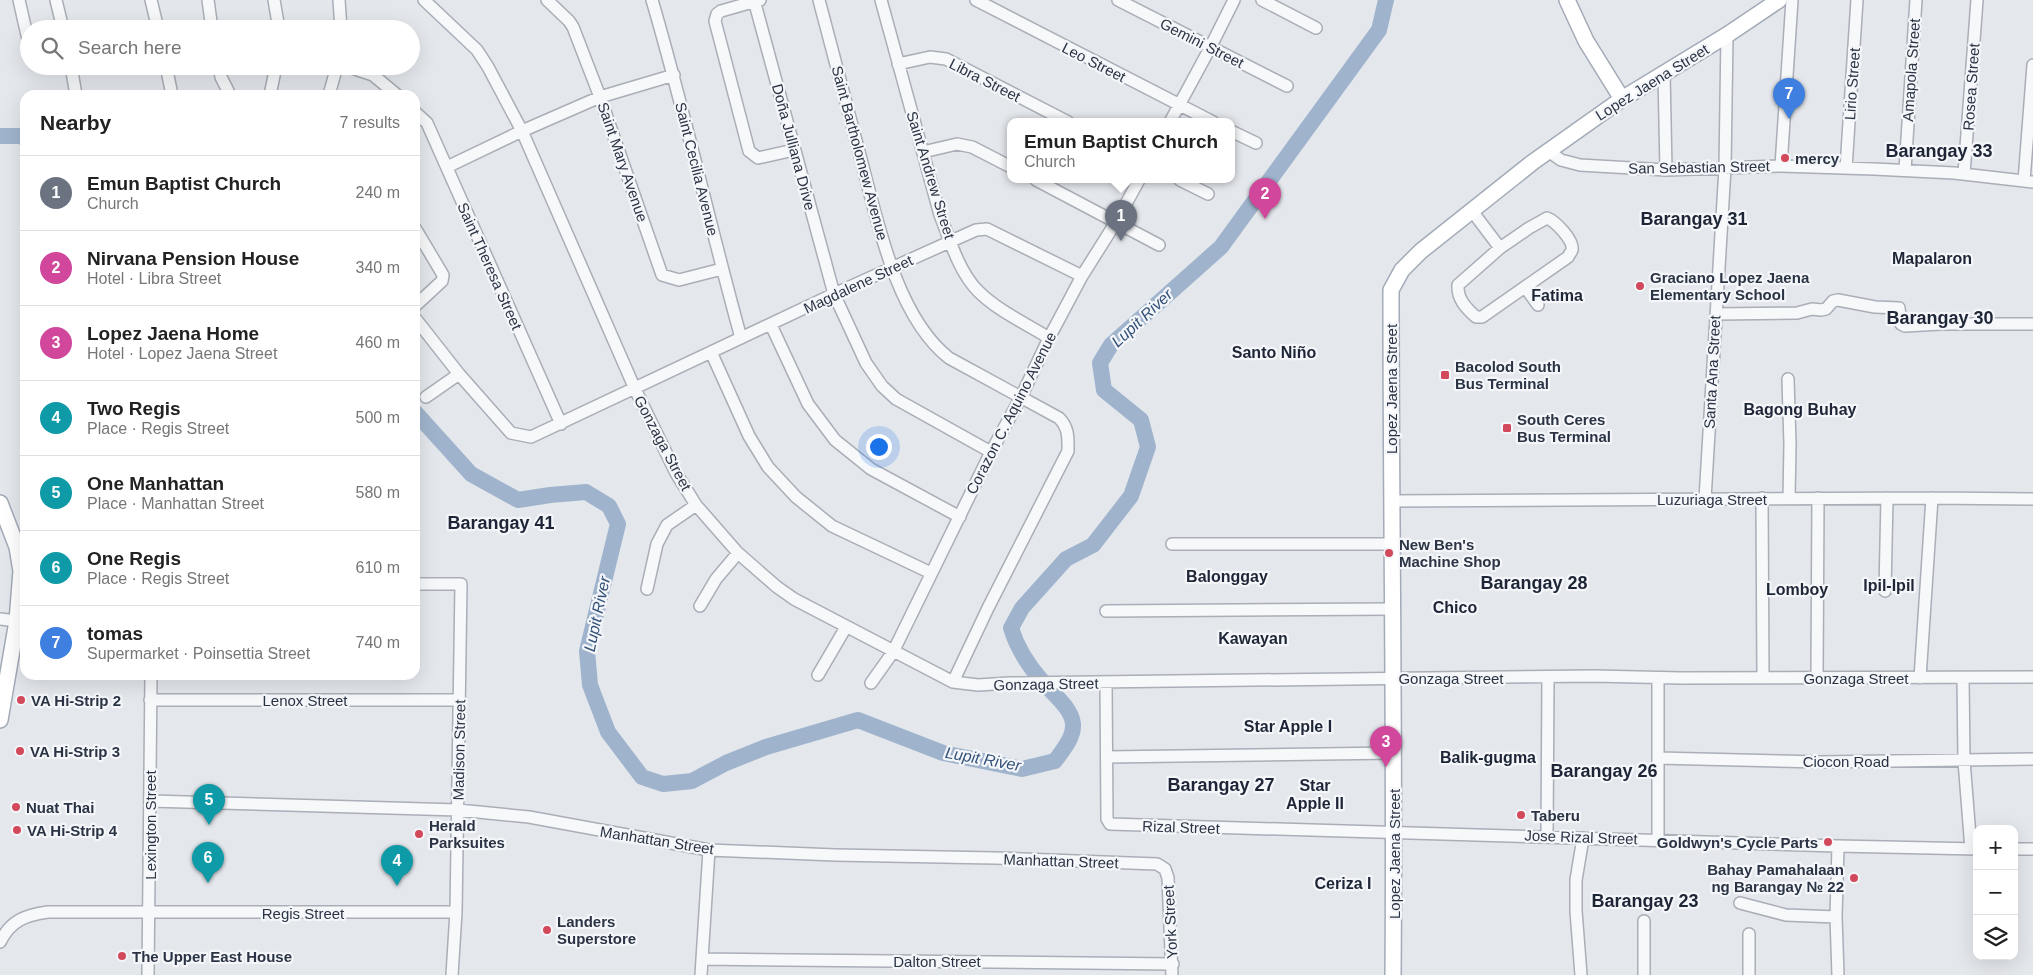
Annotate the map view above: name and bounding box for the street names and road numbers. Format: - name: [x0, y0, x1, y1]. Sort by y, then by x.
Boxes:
- street label: Gemini Street: [1157, 15, 1247, 72]
- street label: Amapola Street: [1899, 17, 1923, 122]
- street label: Leo Street: [1059, 39, 1129, 86]
- street label: Lopez Jaena Street: [1592, 40, 1712, 124]
- street label: Rosea Street: [1959, 42, 1983, 131]
- street label: Lirio Street: [1841, 46, 1863, 121]
- street label: Libra Street: [947, 55, 1024, 106]
- street label: Saint Bartholomew Avenue: [829, 64, 891, 242]
- street label: Doña Julliana Drive: [769, 82, 819, 212]
- street label: Saint Mary Avenue: [595, 100, 651, 224]
- street label: Saint Cecilia Avenue: [672, 100, 722, 238]
- street label: Saint Andrew Street: [903, 109, 959, 242]
- street label: San Sebastian Street: [1628, 157, 1771, 177]
- street label: Saint Theresa Street: [454, 200, 526, 333]
- street label: Magdalene Street: [801, 251, 916, 317]
- street label: Santa Ana Street: [1701, 314, 1723, 429]
- street label: Lopez Jaena Street: [1383, 323, 1400, 454]
- street label: Corazon C. Aquino Avenue: [963, 329, 1059, 497]
- street label: Gonzaga Street: [631, 393, 696, 494]
- street label: Luzuriaga Street: [1657, 491, 1768, 508]
- street label: Gonzaga Street: [1398, 670, 1504, 687]
- street label: Gonzaga Street: [1803, 670, 1909, 687]
- street label: Gonzaga Street: [993, 675, 1099, 693]
- street label: Lenox Street: [262, 692, 348, 709]
- street label: Madison Street: [450, 699, 468, 801]
- street label: Ciocon Road: [1803, 753, 1889, 770]
- street label: Lexington Street: [142, 770, 159, 880]
- street label: Lopez Jaena Street: [1386, 788, 1403, 919]
- street label: Rizal Street: [1142, 817, 1221, 837]
- street label: Manhattan Street: [599, 823, 716, 858]
- street label: Jose Rizal Street: [1524, 827, 1639, 848]
- street label: Manhattan Street: [1003, 850, 1120, 872]
- street label: York Street: [1160, 884, 1180, 959]
- street label: Regis Street: [262, 905, 345, 922]
- street label: Dalton Street: [893, 953, 982, 970]

